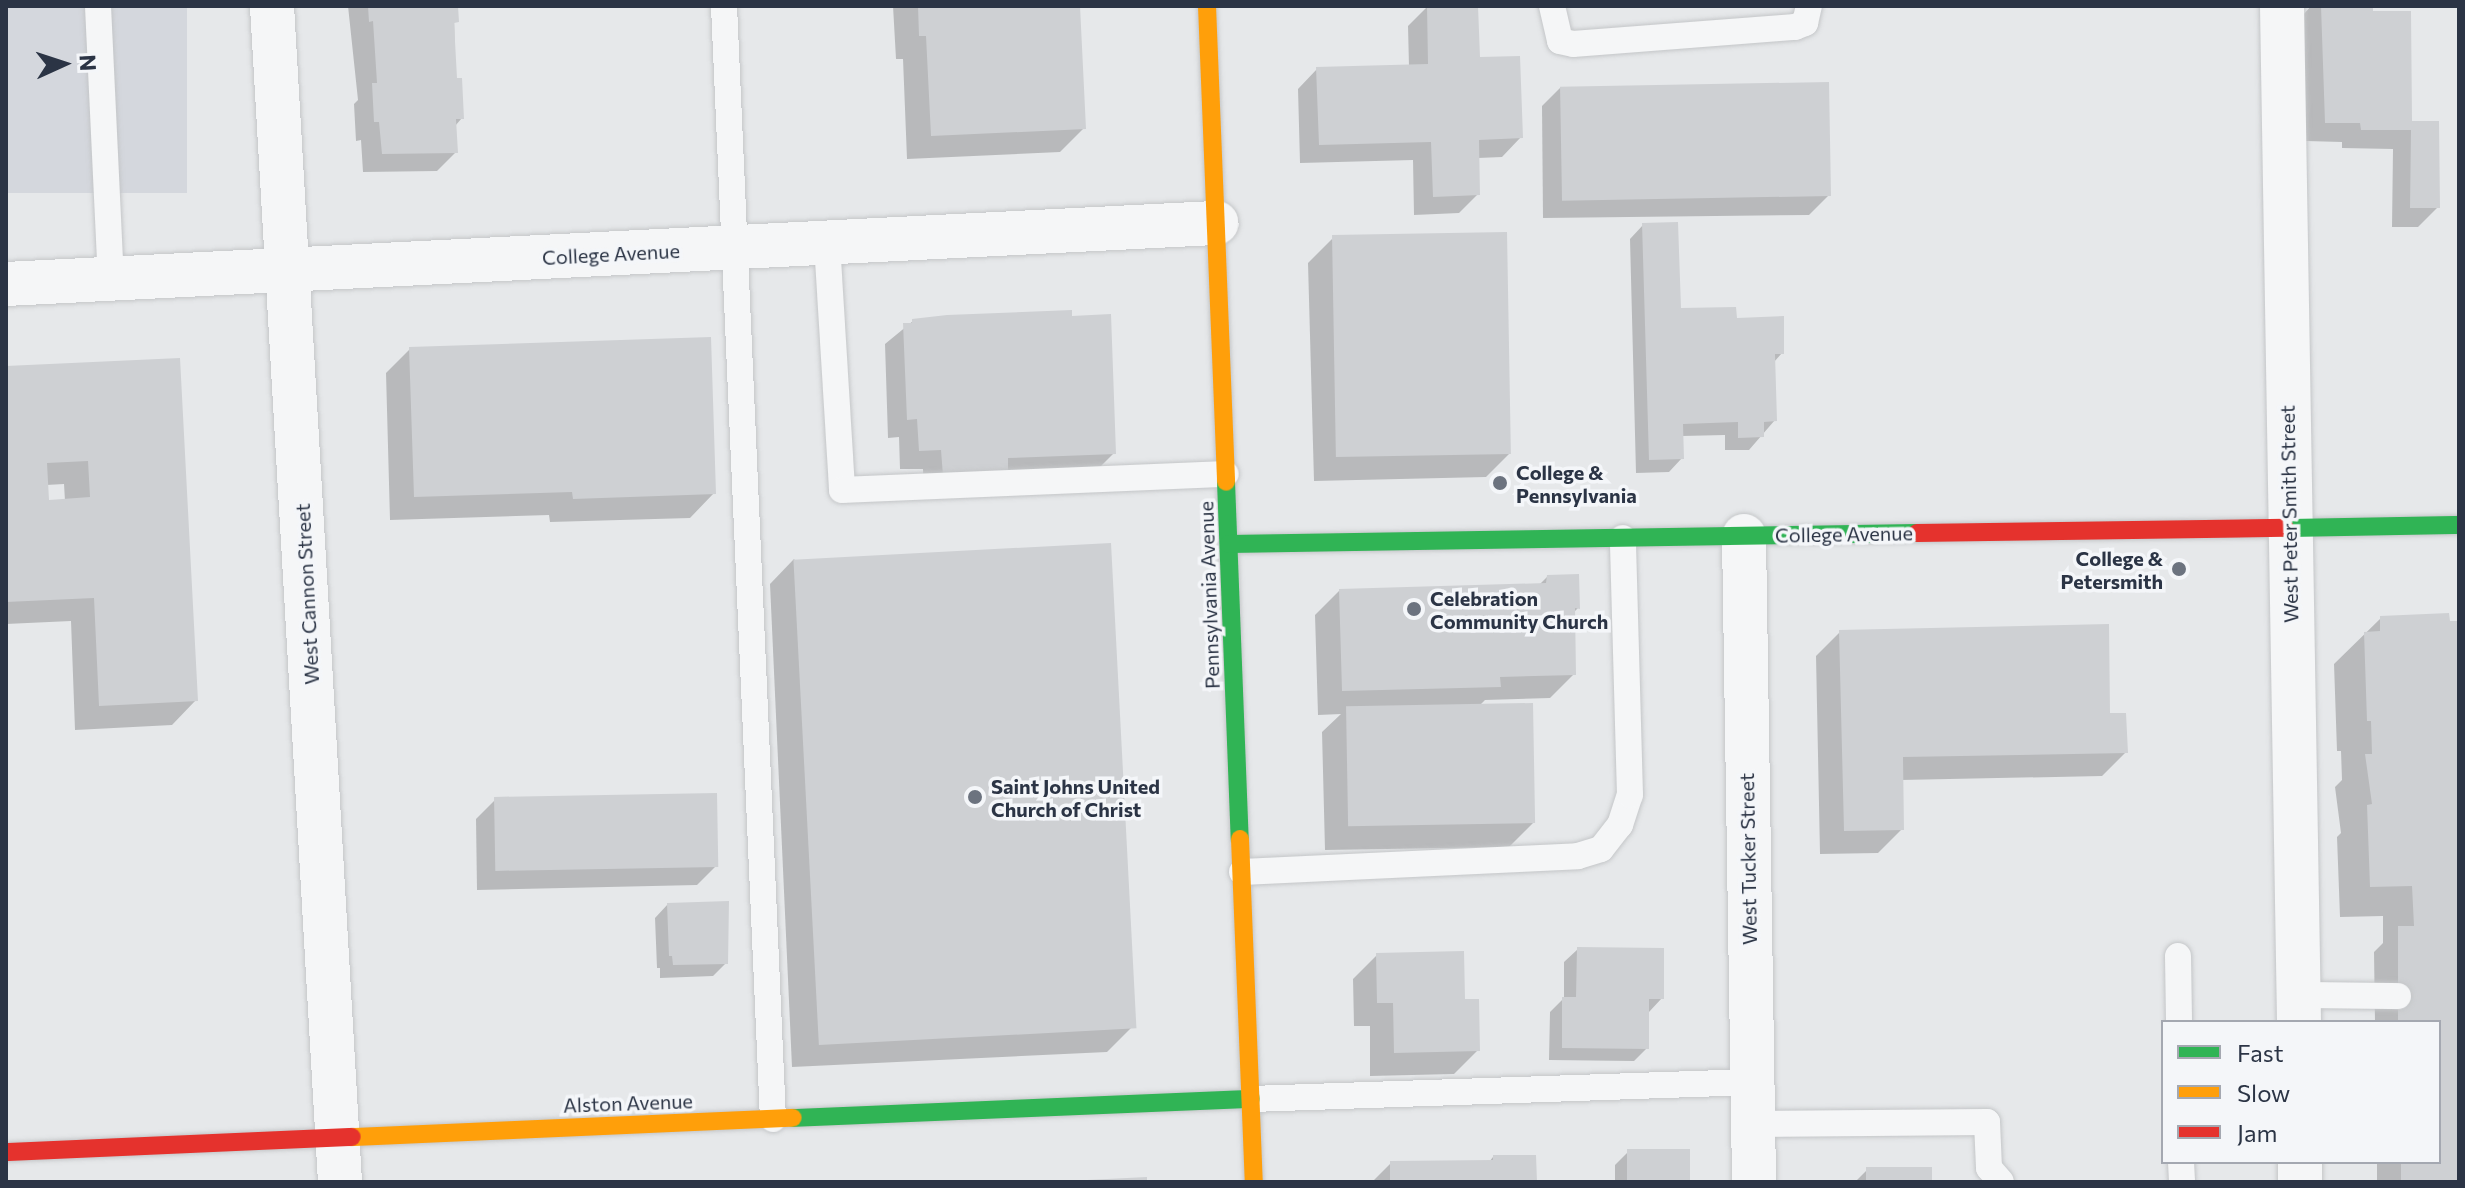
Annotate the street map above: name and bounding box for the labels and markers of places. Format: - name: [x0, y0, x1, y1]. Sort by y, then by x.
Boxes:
- place label: College & Pennsylvania: [1516, 460, 1637, 507]
- marker: College & Pennsylvania: [1491, 474, 1509, 492]
- place label: College & Petersmith: [2061, 546, 2163, 593]
- marker: College & Petersmith: [2170, 560, 2188, 578]
- place label: Celebration Community Church: [1430, 586, 1608, 633]
- marker: Celebration Community Church: [1405, 600, 1423, 618]
- place label: Saint Johns United Church of Christ: [991, 774, 1160, 821]
- marker: Saint Johns United Church of Christ: [966, 788, 984, 806]

